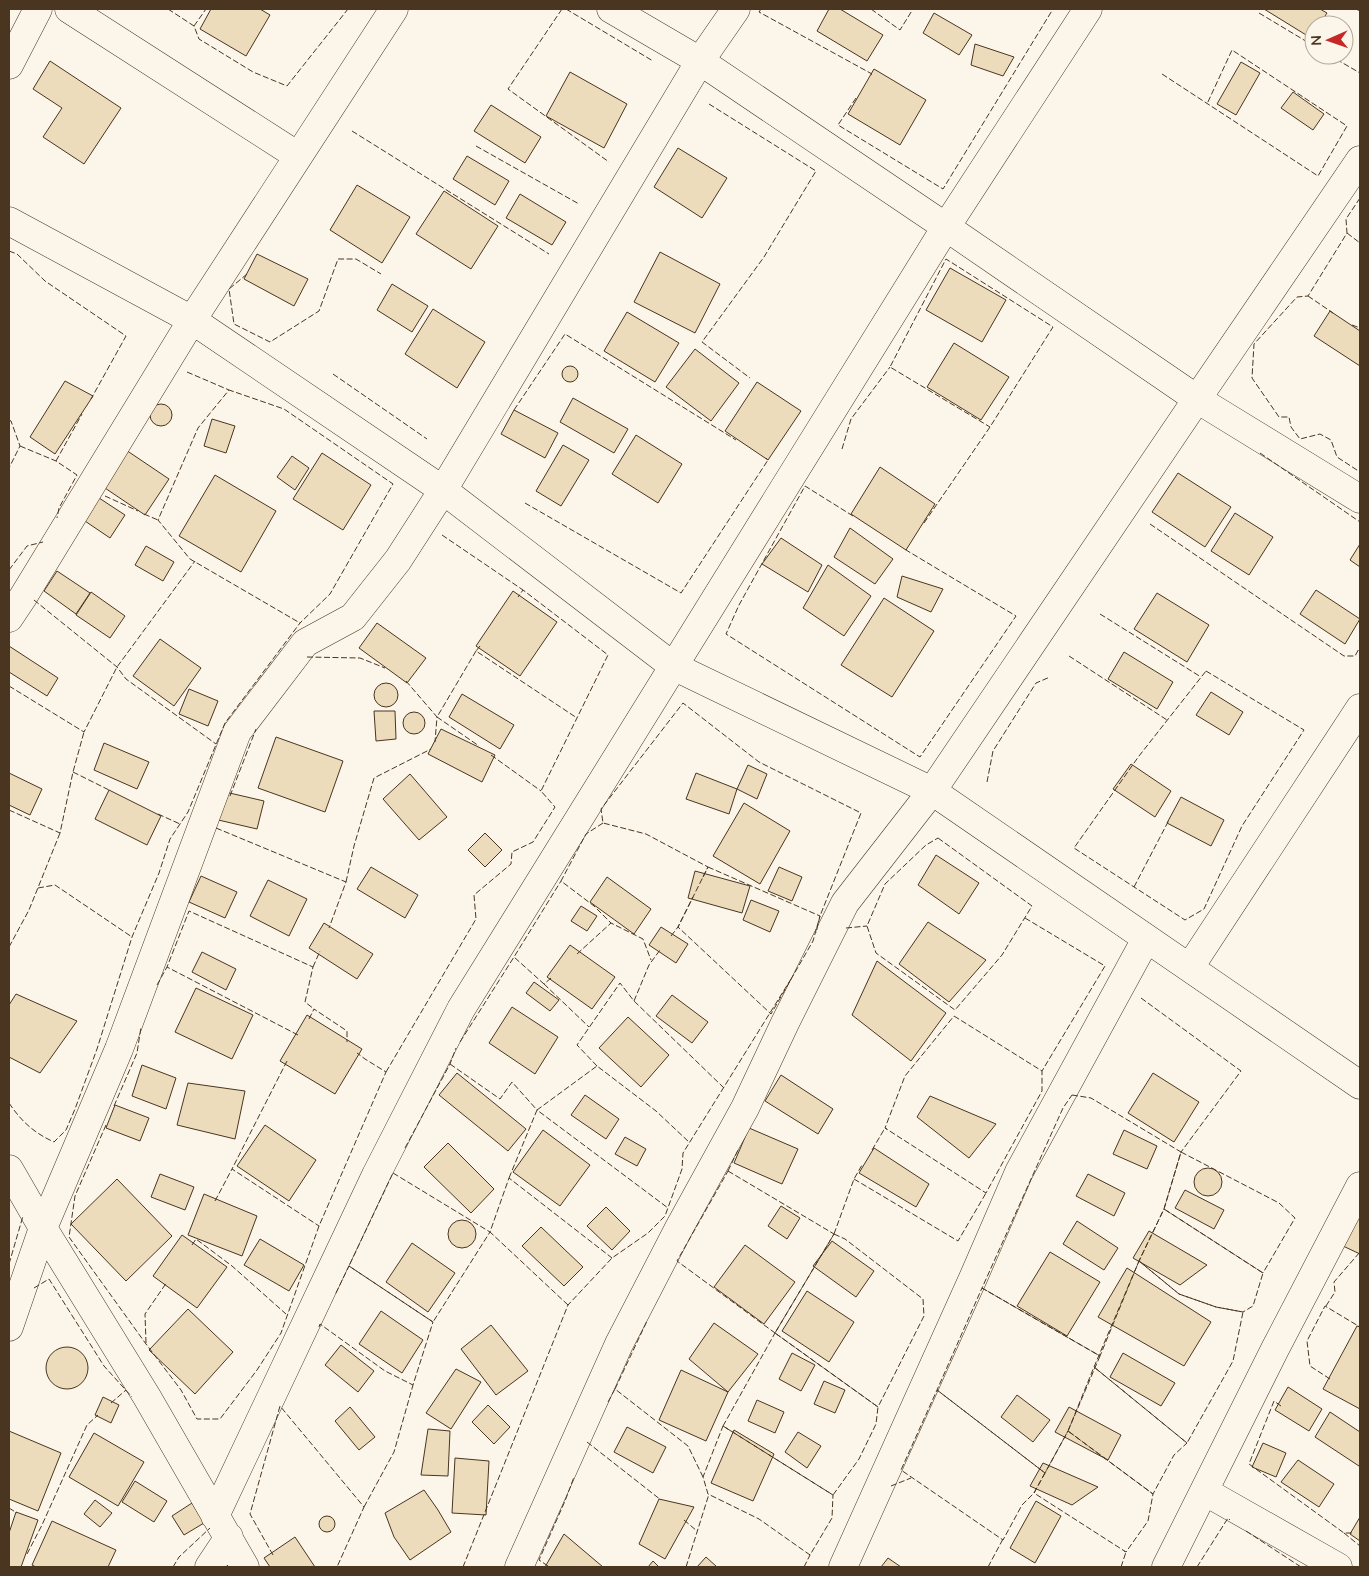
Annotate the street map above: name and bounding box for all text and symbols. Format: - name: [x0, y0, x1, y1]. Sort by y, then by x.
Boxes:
- north arrow: [1304, 15, 1354, 65]
- text: N: [1307, 35, 1326, 46]

